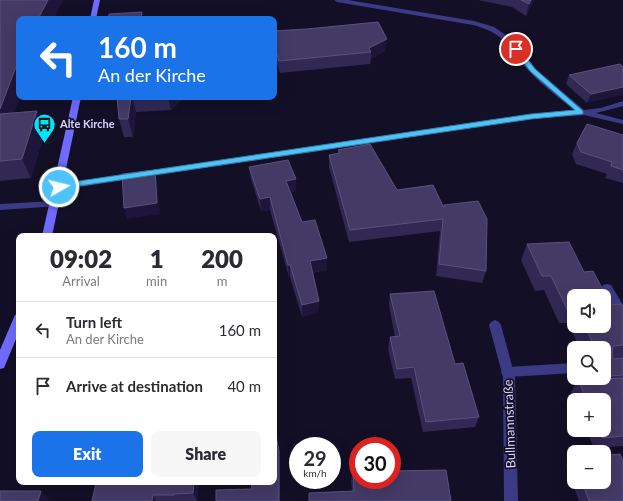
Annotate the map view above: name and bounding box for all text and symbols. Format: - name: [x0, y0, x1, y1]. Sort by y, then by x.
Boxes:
- text: 160 m: [98, 30, 177, 64]
- icon: left: [32, 32, 84, 84]
- pin: [499, 32, 533, 66]
- icon: arrive: [505, 38, 527, 60]
- text: An der Kirche: [98, 64, 206, 86]
- bus stop icon: Alte Kirche: [32, 111, 58, 144]
- place label: Alte Kirche: [59, 117, 115, 130]
- position arrow: [38, 166, 80, 208]
- text: 09:02: [50, 244, 112, 273]
- text: 1: [150, 244, 164, 273]
- text: 200: [201, 244, 243, 273]
- text: Arrival: [62, 273, 100, 289]
- text: min: [146, 273, 167, 289]
- text: m: [217, 273, 227, 289]
- map controls: [567, 289, 611, 489]
- button: sound: [567, 289, 611, 333]
- text: Turn left: [66, 313, 122, 331]
- icon: left: [32, 319, 54, 341]
- text: 160 m: [219, 321, 261, 339]
- text: An der Kirche: [66, 331, 144, 347]
- button: search: [567, 341, 611, 385]
- icon: arrive: [32, 375, 54, 397]
- text: Arrive at destination: [66, 377, 203, 395]
- text: 40 m: [227, 377, 261, 395]
- street label: Bullmannstraße: [499, 379, 519, 469]
- button: +: [567, 393, 611, 437]
- button: Exit: [32, 431, 143, 477]
- button: Share: [151, 431, 261, 477]
- speed limit sign: 30: [349, 437, 401, 489]
- button: −: [567, 445, 611, 489]
- text: 29: [303, 446, 327, 470]
- text: km/h: [303, 467, 327, 479]

